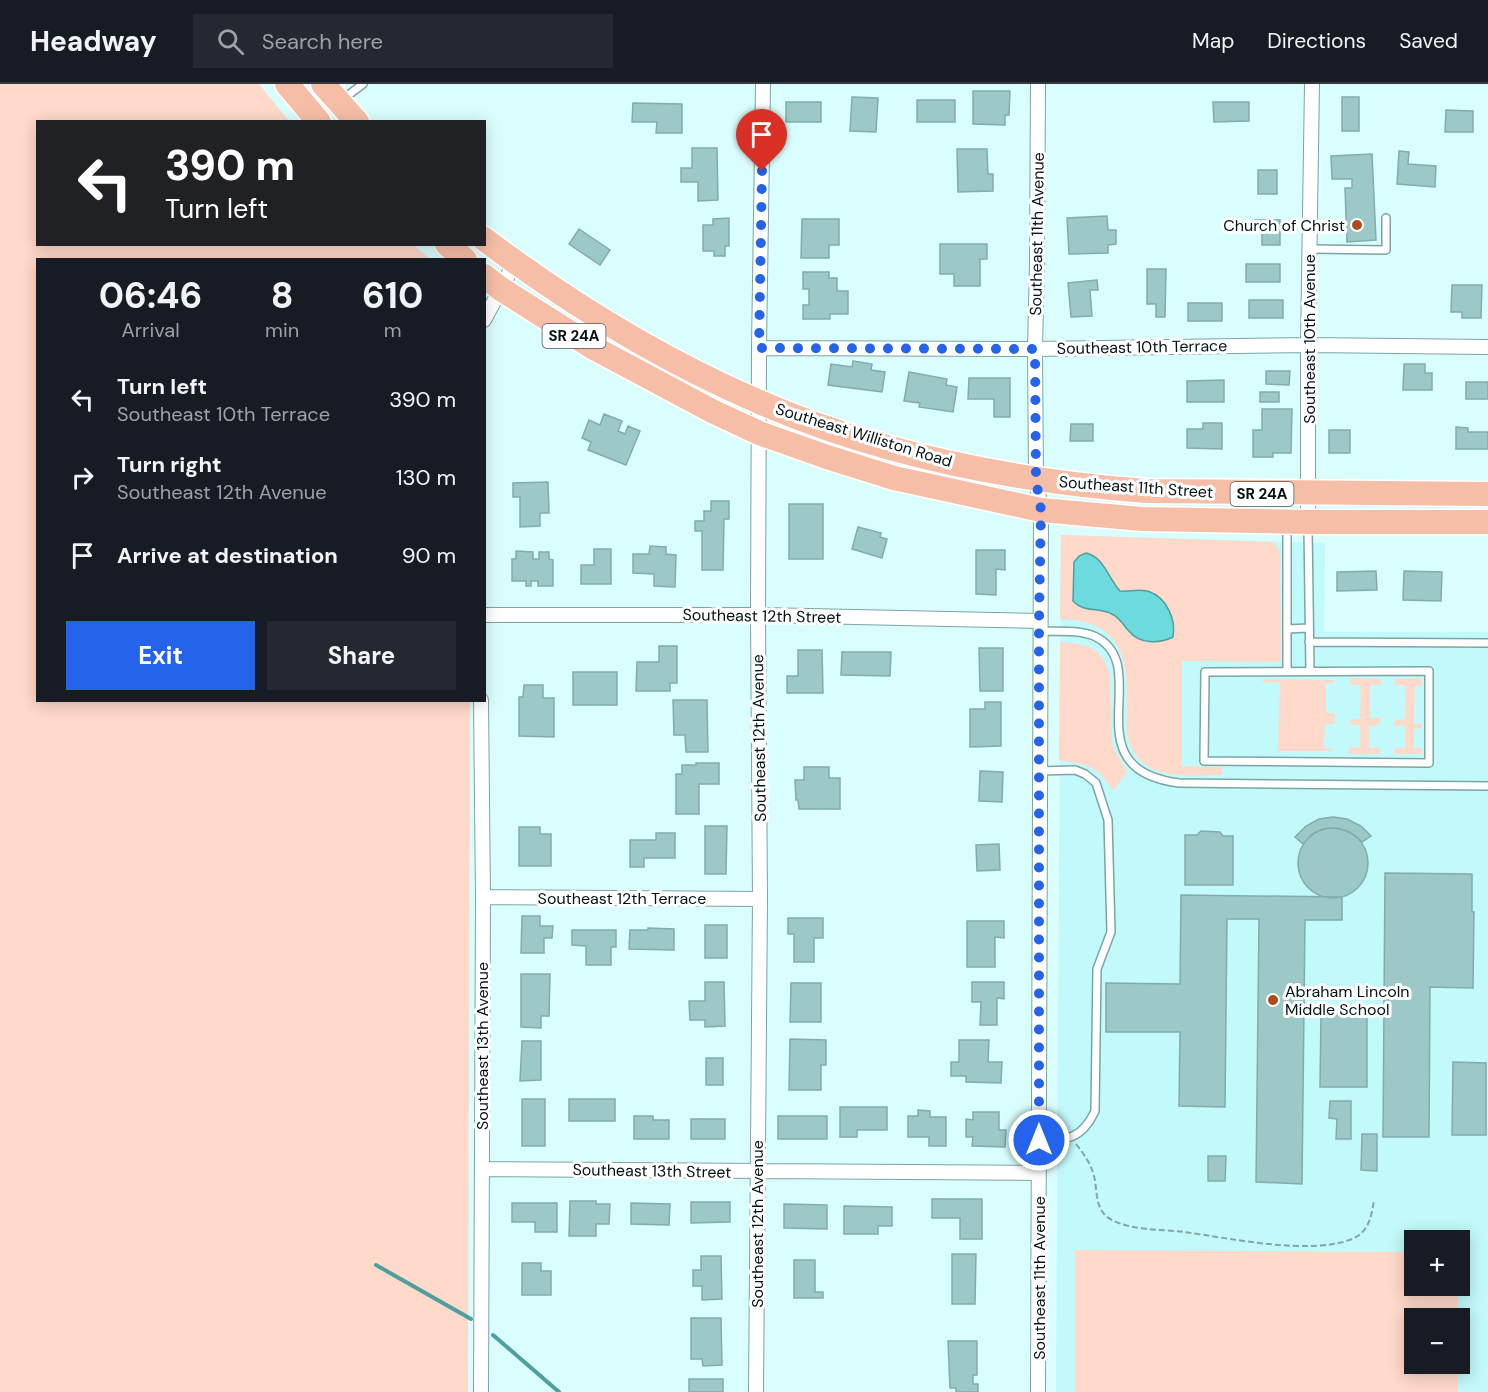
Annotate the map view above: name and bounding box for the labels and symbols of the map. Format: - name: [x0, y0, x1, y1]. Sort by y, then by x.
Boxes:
- pin: [736, 109, 787, 171]
- street label: Southeast 11th Avenue: [1025, 152, 1049, 316]
- place label: Church of Christ: [1223, 215, 1345, 236]
- marker: Church of Christ: [1350, 218, 1364, 232]
- street label: Southeast 10th Avenue: [1299, 254, 1320, 424]
- road number: SR 24A: [542, 324, 606, 348]
- street label: Southeast 10th Terrace: [1057, 335, 1227, 359]
- street label: Southeast Williston Road: [773, 398, 955, 472]
- street label: Southeast 11th Street: [1058, 471, 1214, 503]
- road number: SR 24A: [1230, 482, 1294, 506]
- street label: Southeast 12th Street: [682, 604, 842, 628]
- street label: Southeast 12th Avenue: [747, 654, 771, 822]
- street label: Southeast 12th Terrace: [538, 888, 706, 909]
- street label: Southeast 13th Avenue: [472, 962, 493, 1130]
- place label: Abraham Lincoln Middle School: [1285, 981, 1410, 1020]
- marker: Abraham Lincoln Middle School: [1266, 993, 1280, 1007]
- position arrow: [1007, 1108, 1071, 1172]
- street label: Southeast 12th Avenue: [747, 1140, 768, 1308]
- street label: Southeast 13th Street: [572, 1159, 732, 1183]
- street label: Southeast 11th Avenue: [1029, 1196, 1050, 1360]

